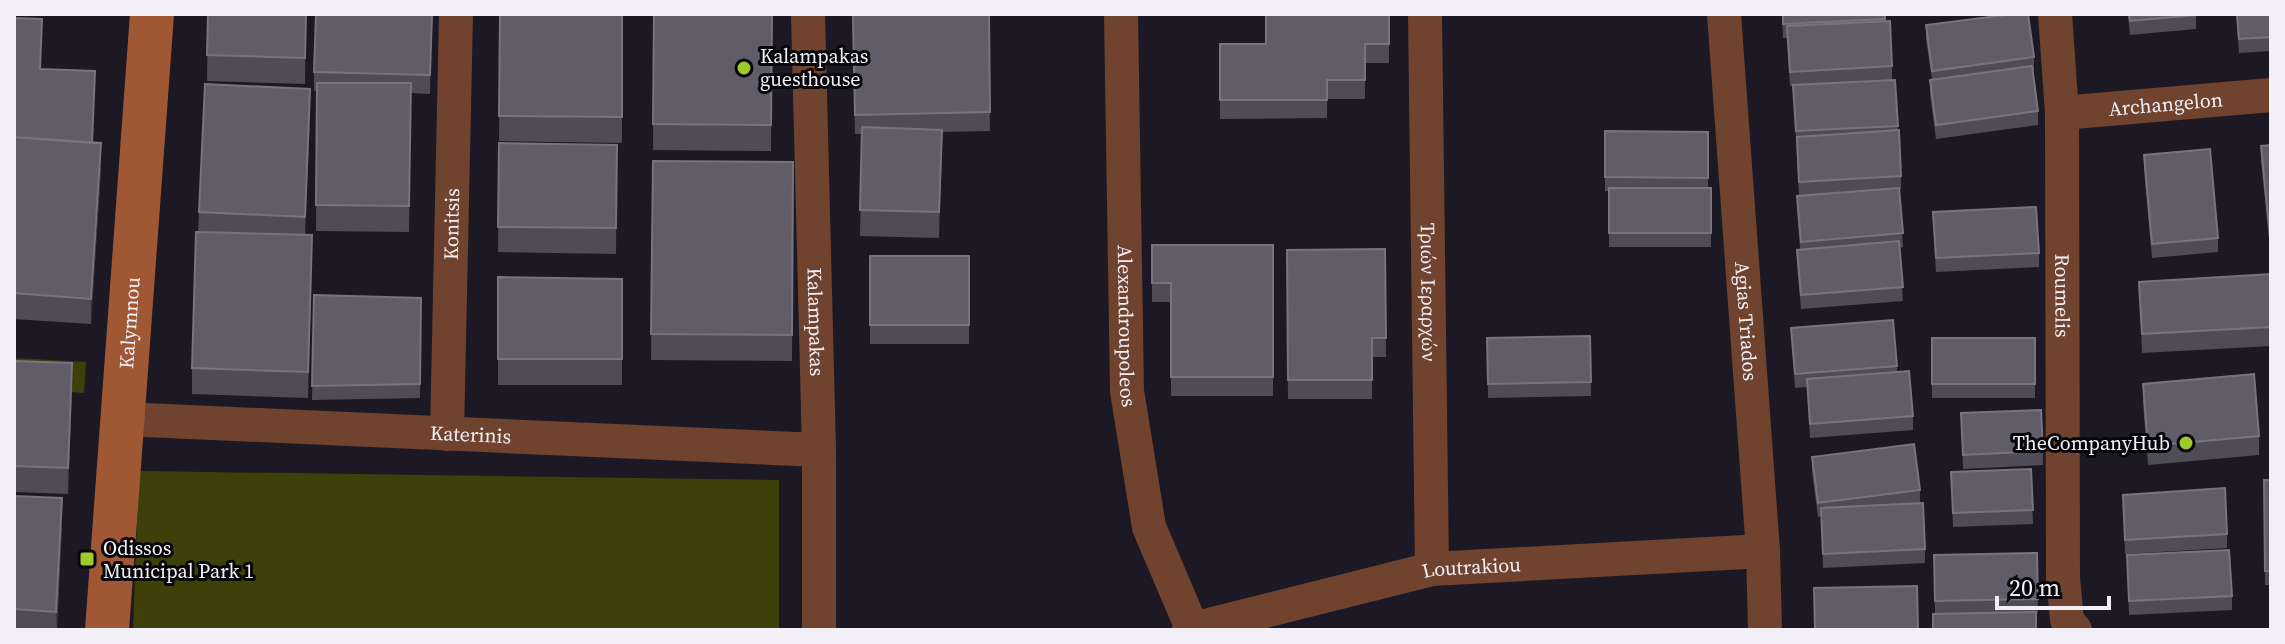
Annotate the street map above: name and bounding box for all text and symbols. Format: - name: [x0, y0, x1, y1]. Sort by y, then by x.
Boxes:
- place label: Kalampakas guesthouse: [760, 42, 869, 93]
- marker: Kalampakas guesthouse: [735, 59, 753, 77]
- street label: Archangelon: [2107, 85, 2224, 123]
- street label: Konitsis: [437, 188, 466, 260]
- street label: Τριών Ιεραρχών: [1414, 222, 1443, 362]
- street label: Alexandroupoleos: [1111, 245, 1143, 409]
- street label: Roumelis: [2048, 254, 2076, 338]
- street label: Agias Triados: [1728, 260, 1765, 382]
- street label: Kalampakas: [800, 267, 831, 377]
- street label: Kalymnou: [112, 276, 147, 370]
- street label: Katerinis: [429, 419, 512, 450]
- place label: TheCompanyHub: [2013, 429, 2170, 457]
- marker: TheCompanyHub: [2177, 434, 2195, 452]
- place label: Odissos Municipal Park 1: [103, 534, 254, 585]
- marker: Odissos Municipal Park 1: [78, 550, 96, 568]
- street label: Loutrakiou: [1419, 550, 1521, 585]
- scale bar: [1997, 560, 2109, 610]
- text: 20 m: [2009, 571, 2060, 604]

